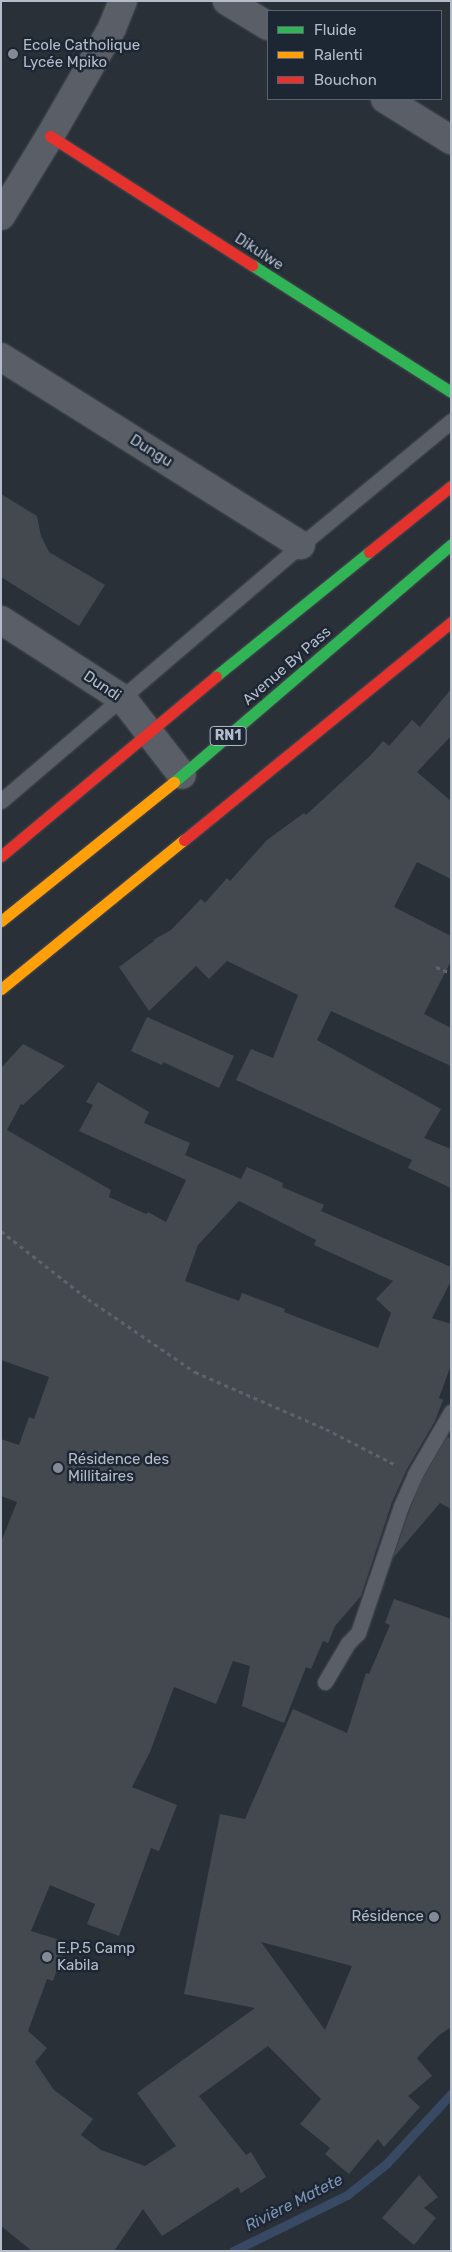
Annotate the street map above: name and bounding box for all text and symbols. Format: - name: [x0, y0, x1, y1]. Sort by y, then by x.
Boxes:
- legend: [267, 10, 442, 100]
- text: Fluide: [314, 21, 356, 39]
- place label: Ecole Catholique Lycée Mpiko: [23, 36, 140, 71]
- text: Ralenti: [314, 46, 363, 64]
- marker: Ecole Catholique Lycée Mpiko: [7, 48, 19, 60]
- text: Bouchon: [314, 71, 377, 89]
- street label: Dikulwe: [231, 230, 287, 274]
- street label: Dungu: [127, 431, 175, 471]
- street label: Avenue By Pass: [239, 623, 335, 709]
- street label: Dundi: [80, 667, 124, 705]
- road number: RN1: [209, 724, 247, 748]
- place label: Résidence des Millitaires: [68, 1450, 169, 1485]
- marker: Résidence des Millitaires: [52, 1462, 64, 1474]
- place label: Résidence: [351, 1908, 424, 1926]
- marker: Résidence: [428, 1911, 440, 1923]
- place label: E.P.5 Camp Kabila: [57, 1939, 135, 1974]
- marker: E.P.5 Camp Kabila: [41, 1951, 53, 1963]
- water label: Rivière Matete: [242, 2170, 346, 2236]

